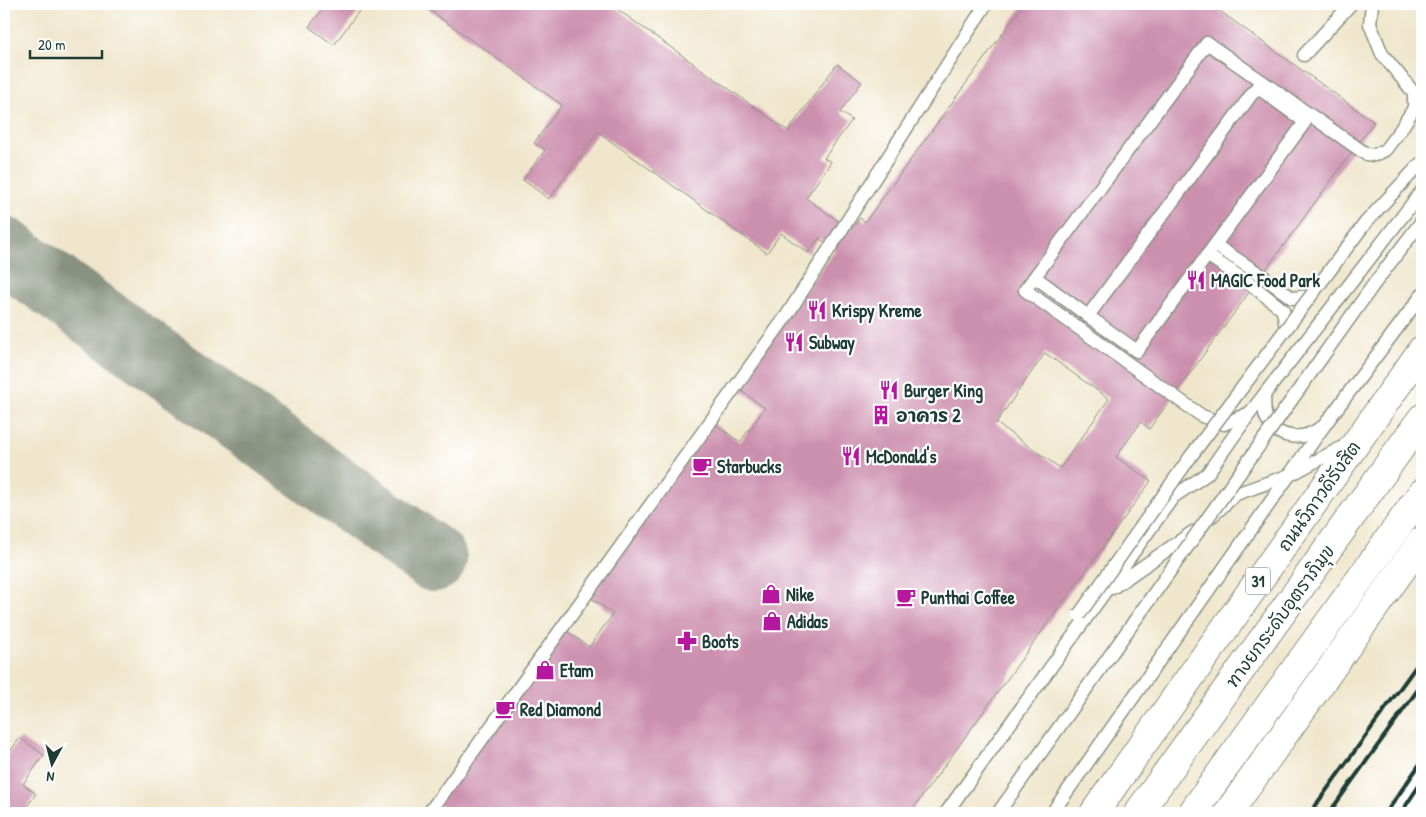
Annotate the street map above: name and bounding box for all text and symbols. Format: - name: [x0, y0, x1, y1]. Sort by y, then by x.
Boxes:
- scale bar: [30, 28, 102, 60]
- text: 20 m: [38, 34, 65, 55]
- place label: MAGIC Food Park: [1211, 268, 1320, 293]
- restaurant icon: MAGIC Food Park: [1185, 269, 1207, 291]
- place label: Krispy Kreme: [832, 298, 923, 324]
- restaurant icon: Krispy Kreme: [806, 299, 828, 321]
- place label: Subway: [809, 330, 855, 356]
- restaurant icon: Subway: [783, 331, 805, 353]
- place label: Burger King: [904, 378, 983, 404]
- restaurant icon: Burger King: [878, 379, 900, 401]
- place label: อาคาร 2: [896, 403, 961, 428]
- building icon: อาคาร 2: [870, 404, 892, 426]
- street label: ถนนวิภาวดีรังสิต: [1272, 436, 1366, 556]
- place label: McDonald's: [866, 444, 936, 469]
- restaurant icon: McDonald's: [840, 445, 862, 467]
- place label: Starbucks: [717, 454, 782, 479]
- cafe icon: Starbucks: [691, 455, 713, 477]
- street label: ทางยกระดับอุตราภิมุข: [1220, 540, 1342, 694]
- road number: 31: [1246, 568, 1270, 594]
- place label: Nike: [786, 582, 815, 607]
- shop icon: Nike: [760, 583, 782, 605]
- place label: Punthai Coffee: [921, 585, 1016, 610]
- cafe icon: Punthai Coffee: [895, 586, 917, 608]
- place label: Adidas: [787, 609, 828, 634]
- shop icon: Adidas: [761, 610, 783, 632]
- place label: Boots: [702, 629, 739, 654]
- pharmacy icon: Boots: [676, 630, 698, 652]
- place label: Etam: [560, 658, 593, 683]
- shop icon: Etam: [534, 659, 556, 681]
- place label: Red Diamond: [520, 697, 601, 722]
- cafe icon: Red Diamond: [494, 698, 516, 720]
- north arrow: [28, 740, 78, 790]
- text: N: [45, 767, 55, 787]

